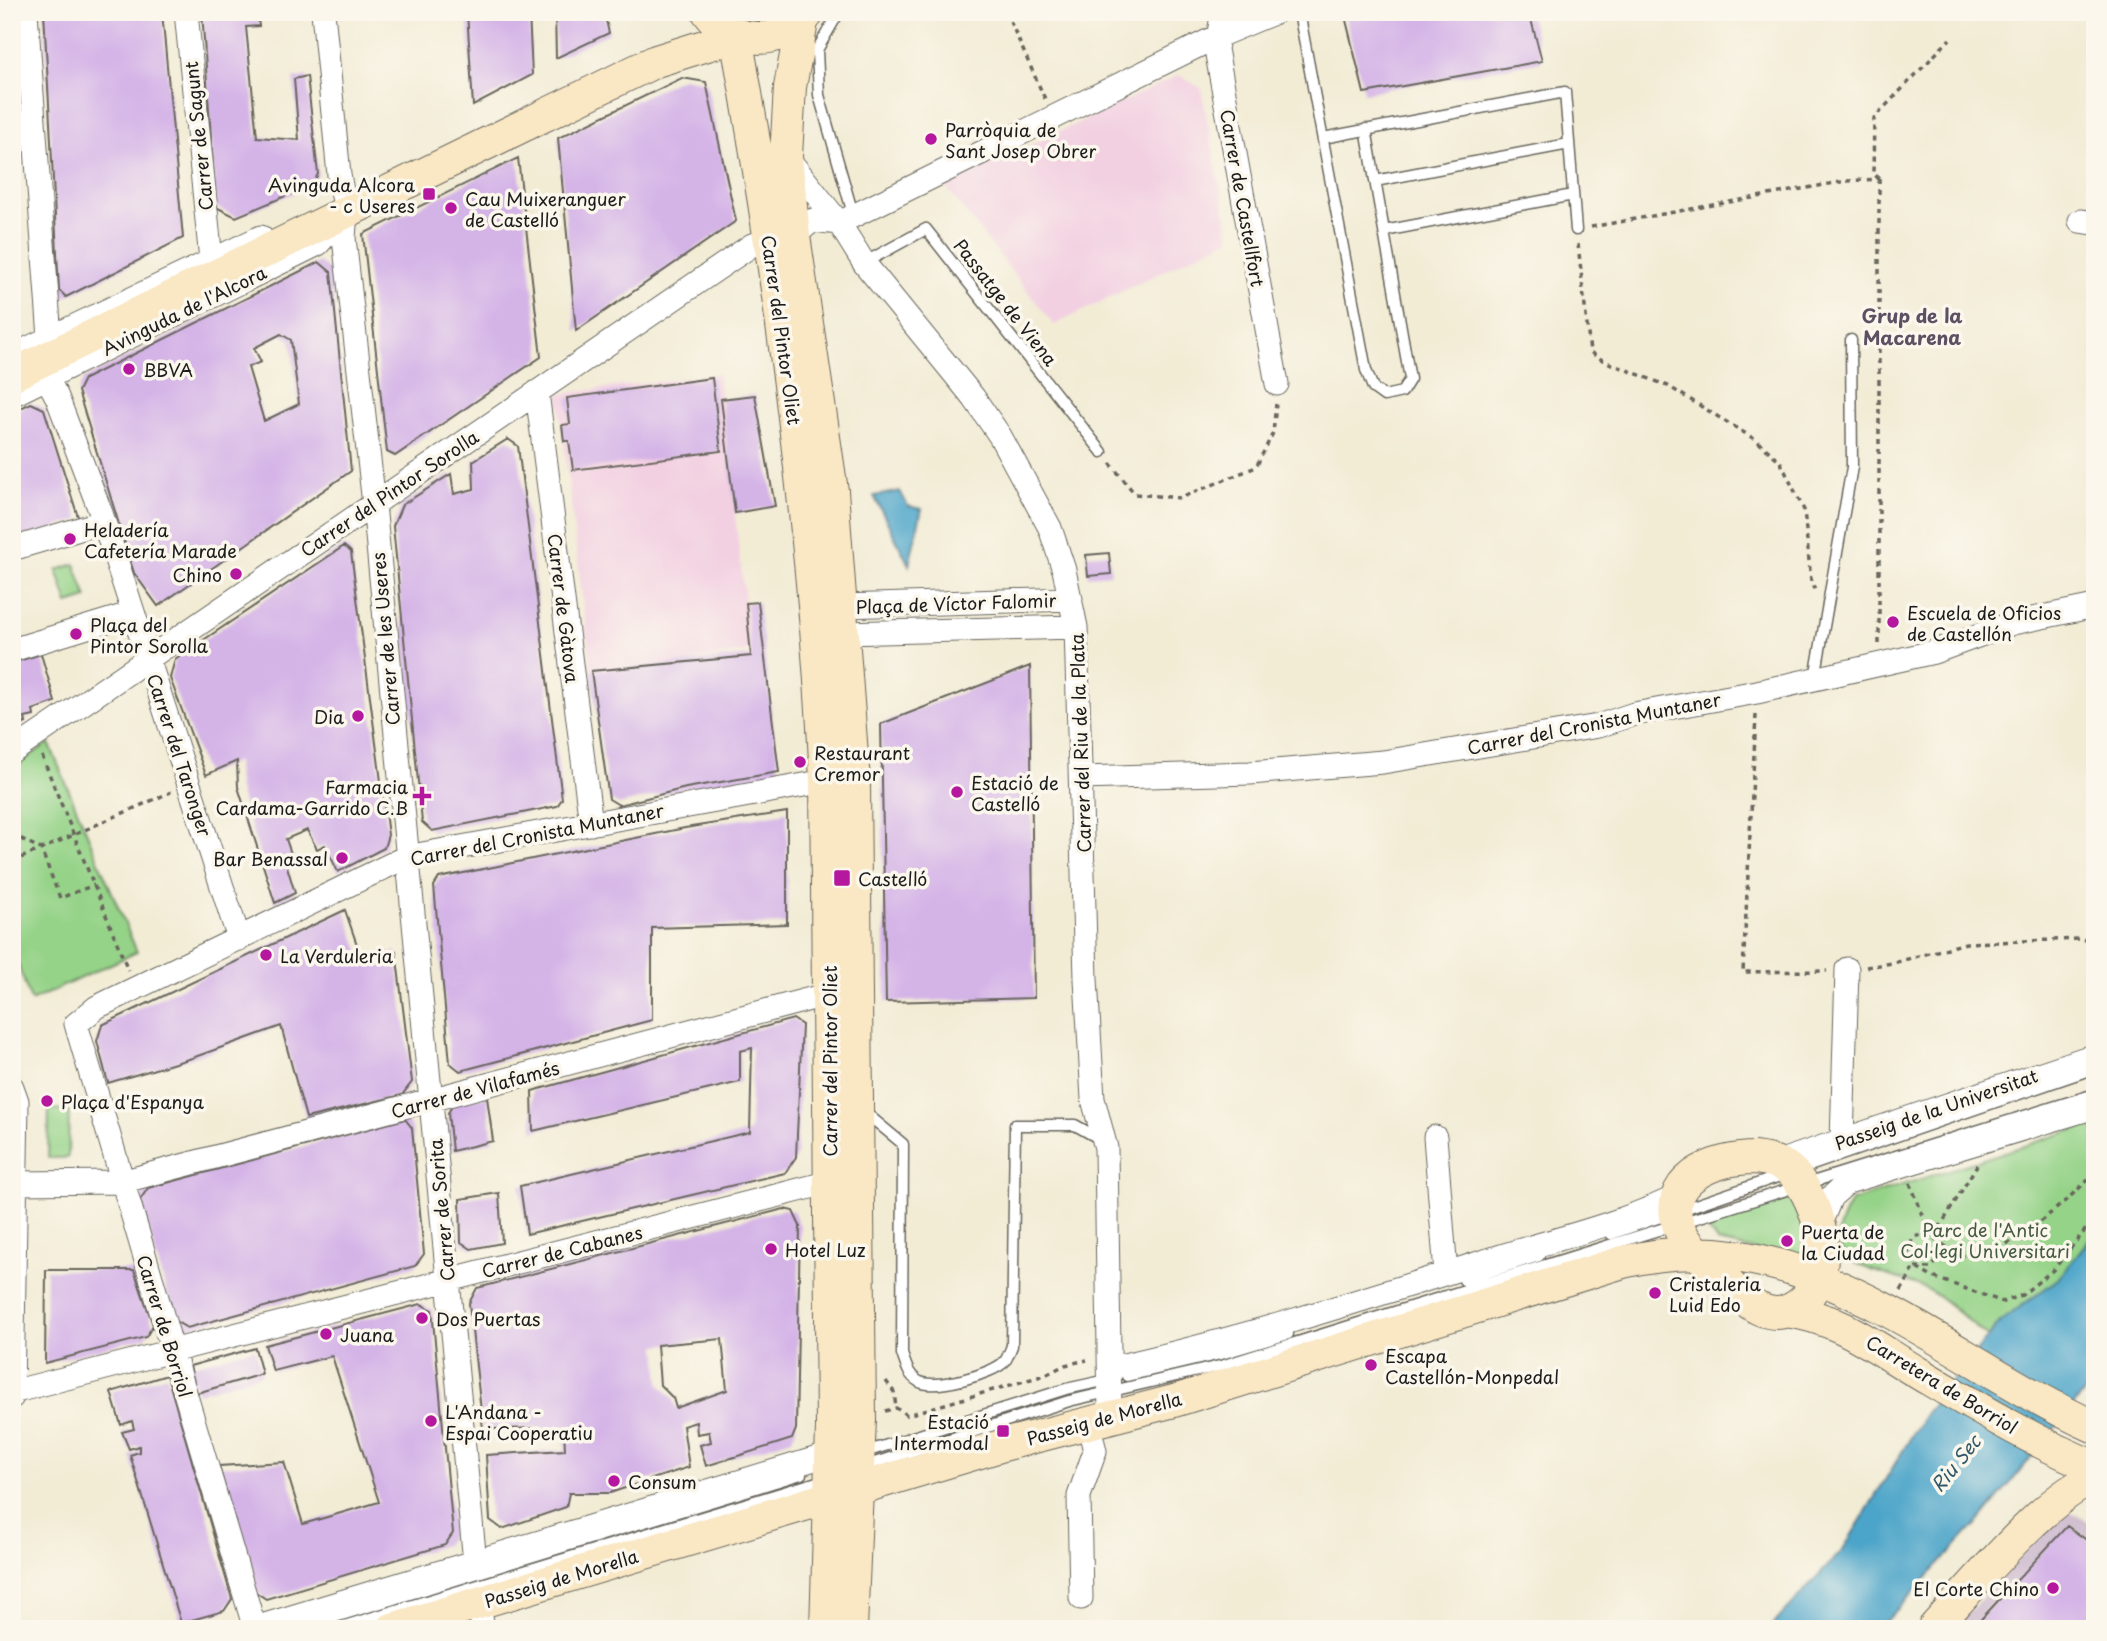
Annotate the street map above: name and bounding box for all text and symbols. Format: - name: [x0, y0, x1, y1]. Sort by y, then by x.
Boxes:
- street label: Carrer de Sagunt: [177, 60, 219, 212]
- street label: Carrer de Castellfort: [1214, 107, 1272, 289]
- place label: Parròquia de Sant Josep Obrer: [945, 116, 1096, 164]
- marker: Parròquia de Sant Josep Obrer: [923, 131, 939, 147]
- place label: Avinguda Alcora - c Useres: [268, 171, 415, 219]
- place label: Cau Muixeranguer de Castelló: [465, 185, 627, 233]
- marker: Avinguda Alcora - c Useres: [421, 186, 437, 202]
- marker: Cau Muixeranguer de Castelló: [443, 200, 459, 216]
- street label: Carrer del Pintor Oliet: [755, 233, 809, 427]
- street label: Passatge de Viena: [948, 233, 1065, 372]
- street label: Avinguda de l'Alcora: [97, 258, 271, 362]
- district label: Grup de la Macarena: [1862, 301, 1962, 351]
- place label: BBVA: [143, 356, 193, 383]
- marker: BBVA: [121, 361, 137, 377]
- street label: Carrer del Pintor Sorolla: [294, 423, 484, 563]
- place label: Heladería Cafetería Marade: [84, 516, 237, 564]
- marker: Heladería Cafetería Marade: [62, 531, 78, 547]
- street label: Carrer de Gàtova: [541, 532, 587, 684]
- street label: Carrer de les Useres: [364, 551, 406, 727]
- place label: Chino: [172, 561, 222, 588]
- marker: Chino: [228, 566, 244, 582]
- street label: Plaça de Víctor Falomir: [855, 586, 1057, 620]
- place label: Escuela de Oficios de Castellón: [1907, 599, 2061, 647]
- place label: Plaça del Pintor Sorolla: [90, 611, 209, 659]
- marker: Escuela de Oficios de Castellón: [1885, 614, 1901, 630]
- marker: Plaça del Pintor Sorolla: [68, 626, 84, 642]
- street label: Carrer del Riu de la Plata: [1063, 632, 1097, 853]
- street label: Carrer del Taronger: [141, 670, 219, 841]
- street label: Carrer del Cronista Muntaner: [1465, 685, 1724, 761]
- place label: Dia: [314, 703, 344, 730]
- marker: Dia: [350, 708, 366, 724]
- place label: Restaurant Cremor: [814, 739, 910, 787]
- marker: Restaurant Cremor: [792, 754, 808, 770]
- place label: Estació de Castelló: [971, 769, 1059, 817]
- place label: Farmacia Cardama-Garrido C.B: [215, 773, 408, 821]
- marker: Estació de Castelló: [949, 784, 965, 800]
- marker: Farmacia Cardama-Garrido C.B: [414, 788, 430, 804]
- street label: Carrer del Cronista Muntaner: [408, 796, 667, 872]
- place label: Bar Benassal: [213, 845, 328, 872]
- marker: Bar Benassal: [334, 850, 350, 866]
- place label: Castelló: [858, 865, 927, 892]
- marker: Castelló: [832, 868, 852, 888]
- place label: La Verduleria: [280, 942, 394, 969]
- marker: La Verduleria: [258, 947, 274, 963]
- street label: Carrer del Pintor Oliet: [816, 965, 843, 1157]
- street label: Carrer de Vilafamés: [388, 1054, 562, 1124]
- street label: Passeig de la Universitat: [1831, 1061, 2042, 1156]
- place label: Plaça d'Espanya: [61, 1088, 205, 1115]
- marker: Plaça d'Espanya: [39, 1093, 55, 1109]
- street label: Carrer de Sorita: [421, 1137, 461, 1282]
- park label: Parc de l'Antic Col·legi Universitari: [1900, 1216, 2070, 1264]
- street label: Carrer de Cabanes: [479, 1218, 645, 1284]
- place label: Puerta de la Ciudad: [1801, 1218, 1885, 1266]
- marker: Puerta de la Ciudad: [1779, 1233, 1795, 1249]
- place label: Hotel Luz: [785, 1236, 866, 1263]
- marker: Hotel Luz: [763, 1241, 779, 1257]
- street label: Carrer de Borriol: [130, 1251, 200, 1401]
- place label: Cristaleria Luid Edo: [1669, 1270, 1762, 1318]
- marker: Cristaleria Luid Edo: [1647, 1285, 1663, 1301]
- place label: Dos Puertas: [436, 1305, 540, 1332]
- marker: Dos Puertas: [414, 1310, 430, 1326]
- place label: Juana: [340, 1321, 394, 1348]
- marker: Juana: [318, 1326, 334, 1342]
- street label: Carretera de Borriol: [1861, 1328, 2023, 1440]
- place label: Escapa Castellón-Monpedal: [1385, 1342, 1559, 1390]
- marker: Escapa Castellón-Monpedal: [1363, 1357, 1379, 1373]
- street label: Passeig de Morella: [1024, 1384, 1185, 1452]
- place label: L'Andana - Espai Cooperatiu: [445, 1398, 593, 1446]
- place label: Estació Intermodal: [894, 1408, 989, 1456]
- marker: L'Andana - Espai Cooperatiu: [423, 1413, 439, 1429]
- marker: Estació Intermodal: [995, 1423, 1011, 1439]
- water label: Riu Sec: [1924, 1427, 1988, 1497]
- place label: Consum: [628, 1468, 697, 1495]
- marker: Consum: [606, 1473, 622, 1489]
- street label: Passeig de Morella: [481, 1542, 641, 1614]
- place label: El Corte Chino: [1913, 1575, 2039, 1602]
- marker: El Corte Chino: [2045, 1580, 2061, 1596]

